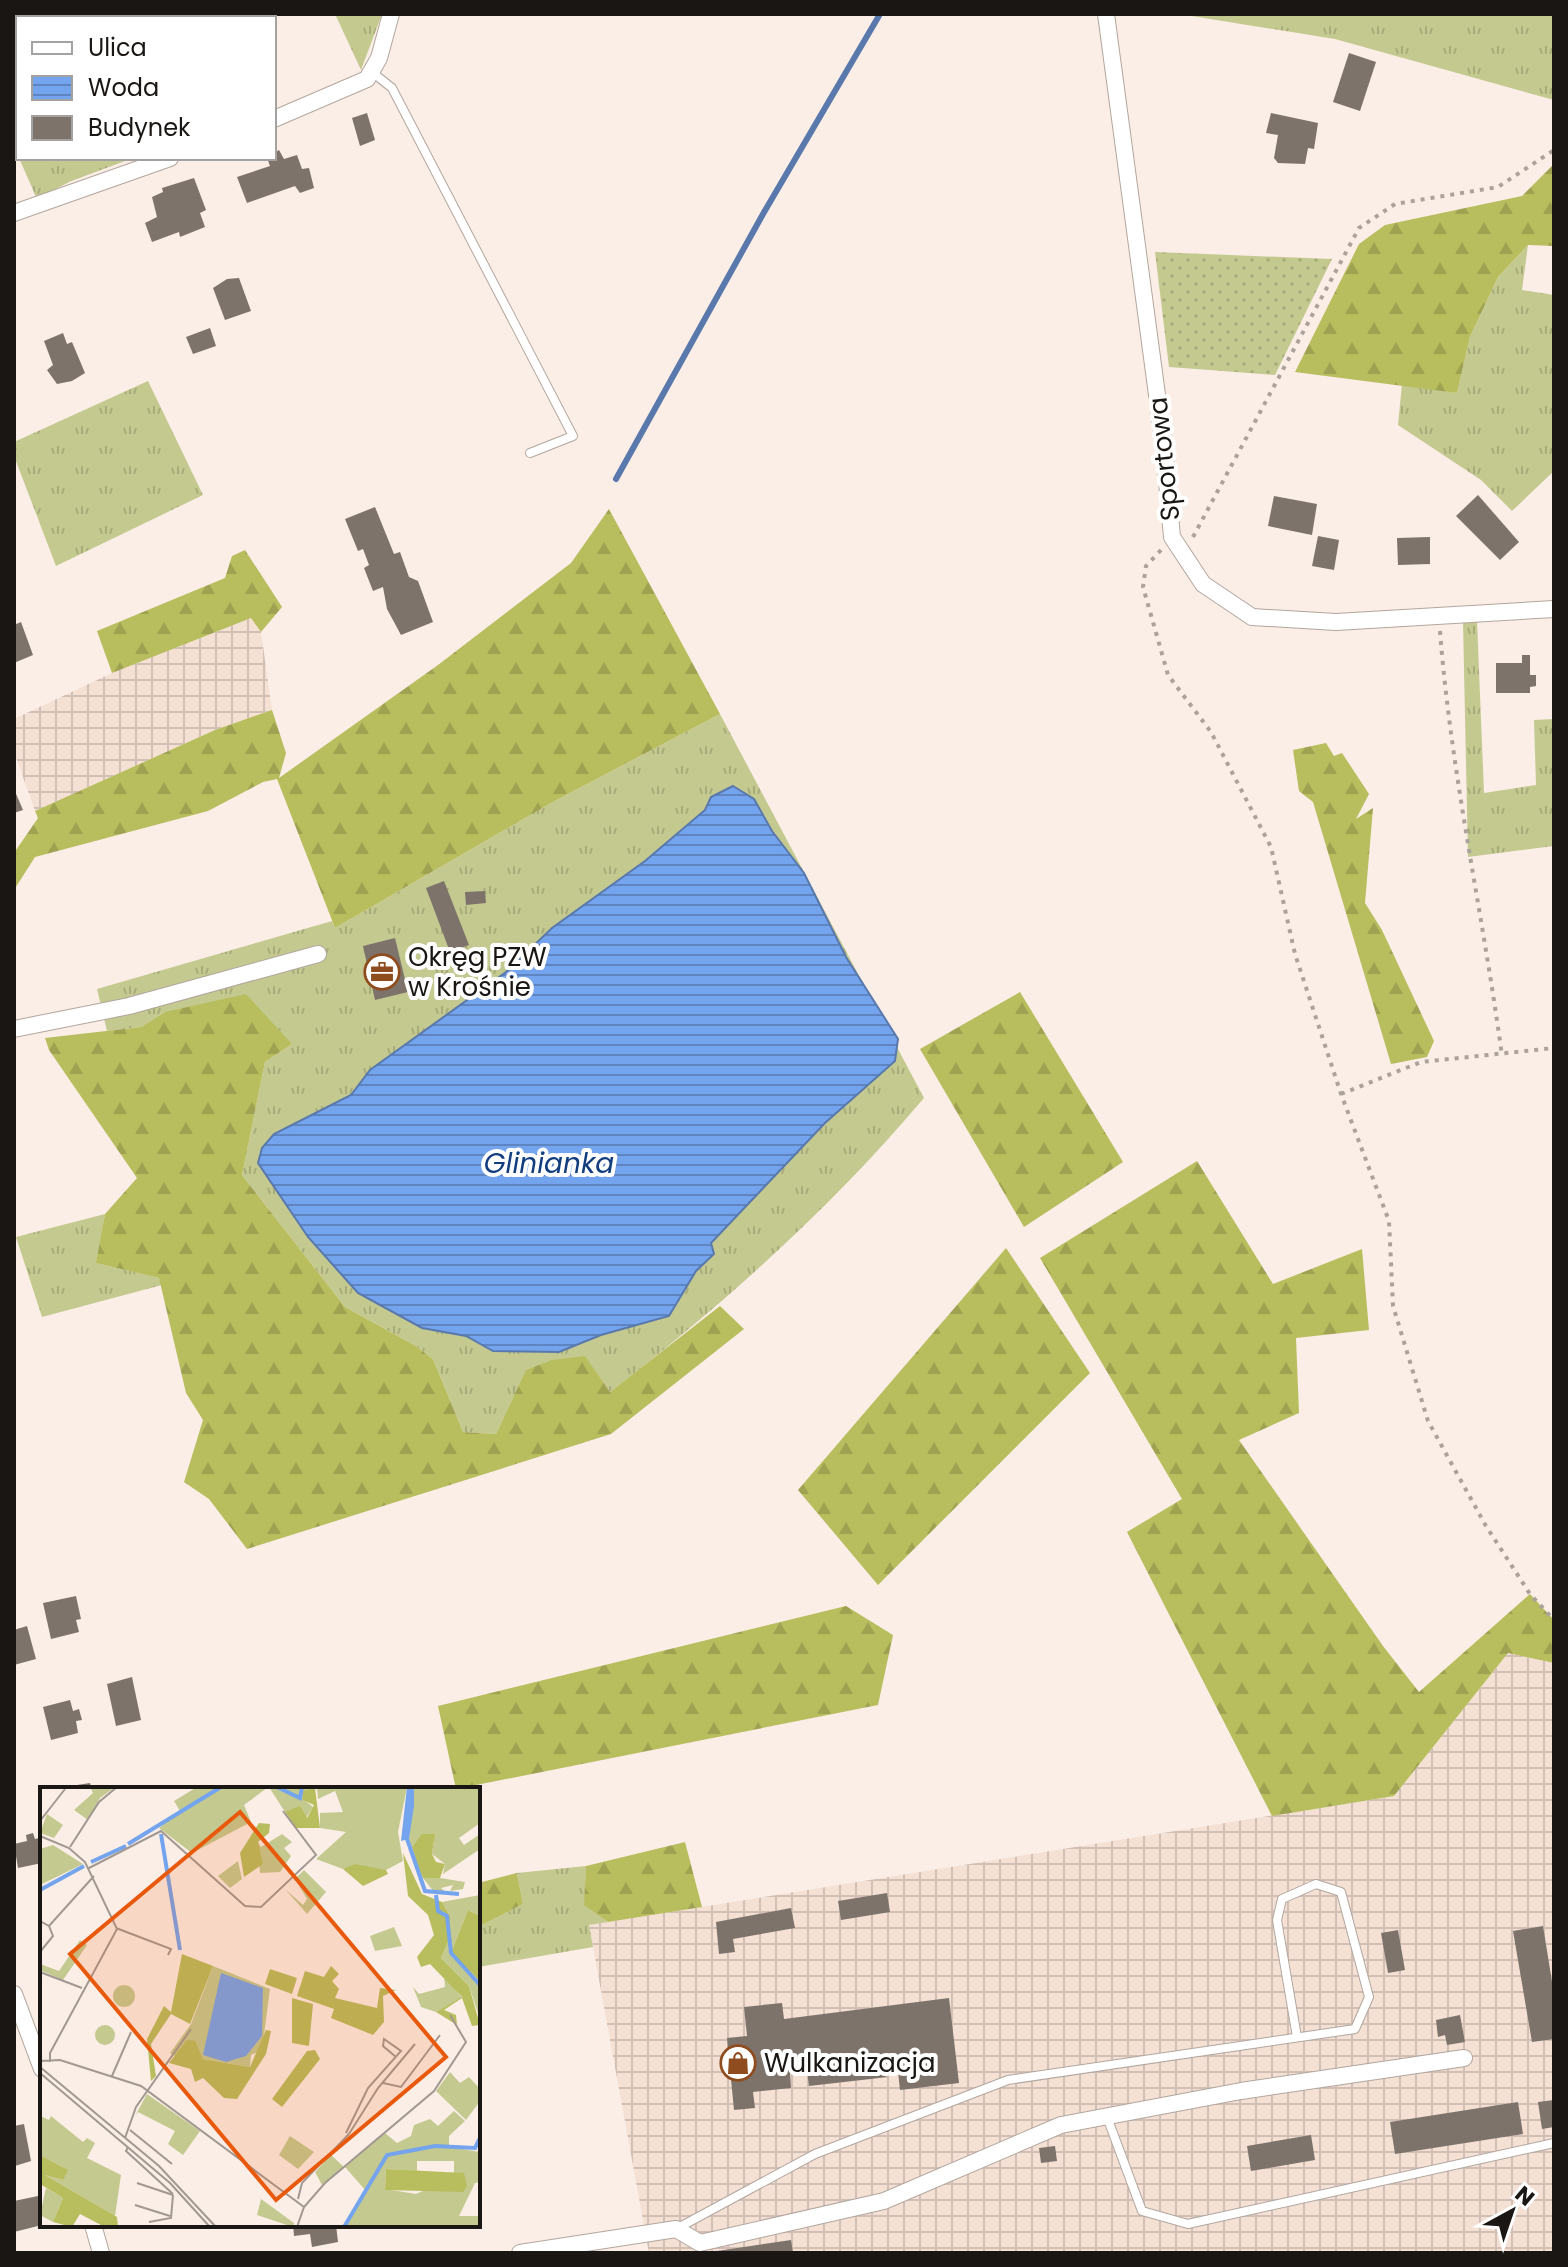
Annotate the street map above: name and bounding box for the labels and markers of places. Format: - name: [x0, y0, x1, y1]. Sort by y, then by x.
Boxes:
- place label: Okręg PZW w Krośnie: [408, 939, 547, 1005]
- office icon: Okręg PZW w Krośnie: [363, 953, 401, 991]
- shop icon: Wulkanizacja: [719, 2044, 757, 2082]
- place label: Wulkanizacja: [764, 2045, 936, 2081]

